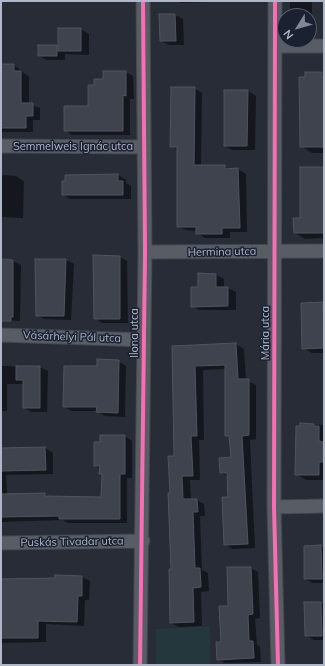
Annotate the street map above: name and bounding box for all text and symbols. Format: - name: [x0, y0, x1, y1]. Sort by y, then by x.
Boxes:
- north arrow: [277, 8, 317, 48]
- text: N: [280, 27, 296, 42]
- street label: Semmelweis Ignác utca: [13, 140, 133, 154]
- street label: Hermina utca: [188, 245, 256, 259]
- street label: Mária utca: [259, 306, 273, 360]
- street label: Ilona utca: [128, 308, 142, 358]
- street label: Vásárhelyi Pál utca: [23, 329, 121, 345]
- street label: Puskás Tivadar utca: [20, 534, 124, 550]

